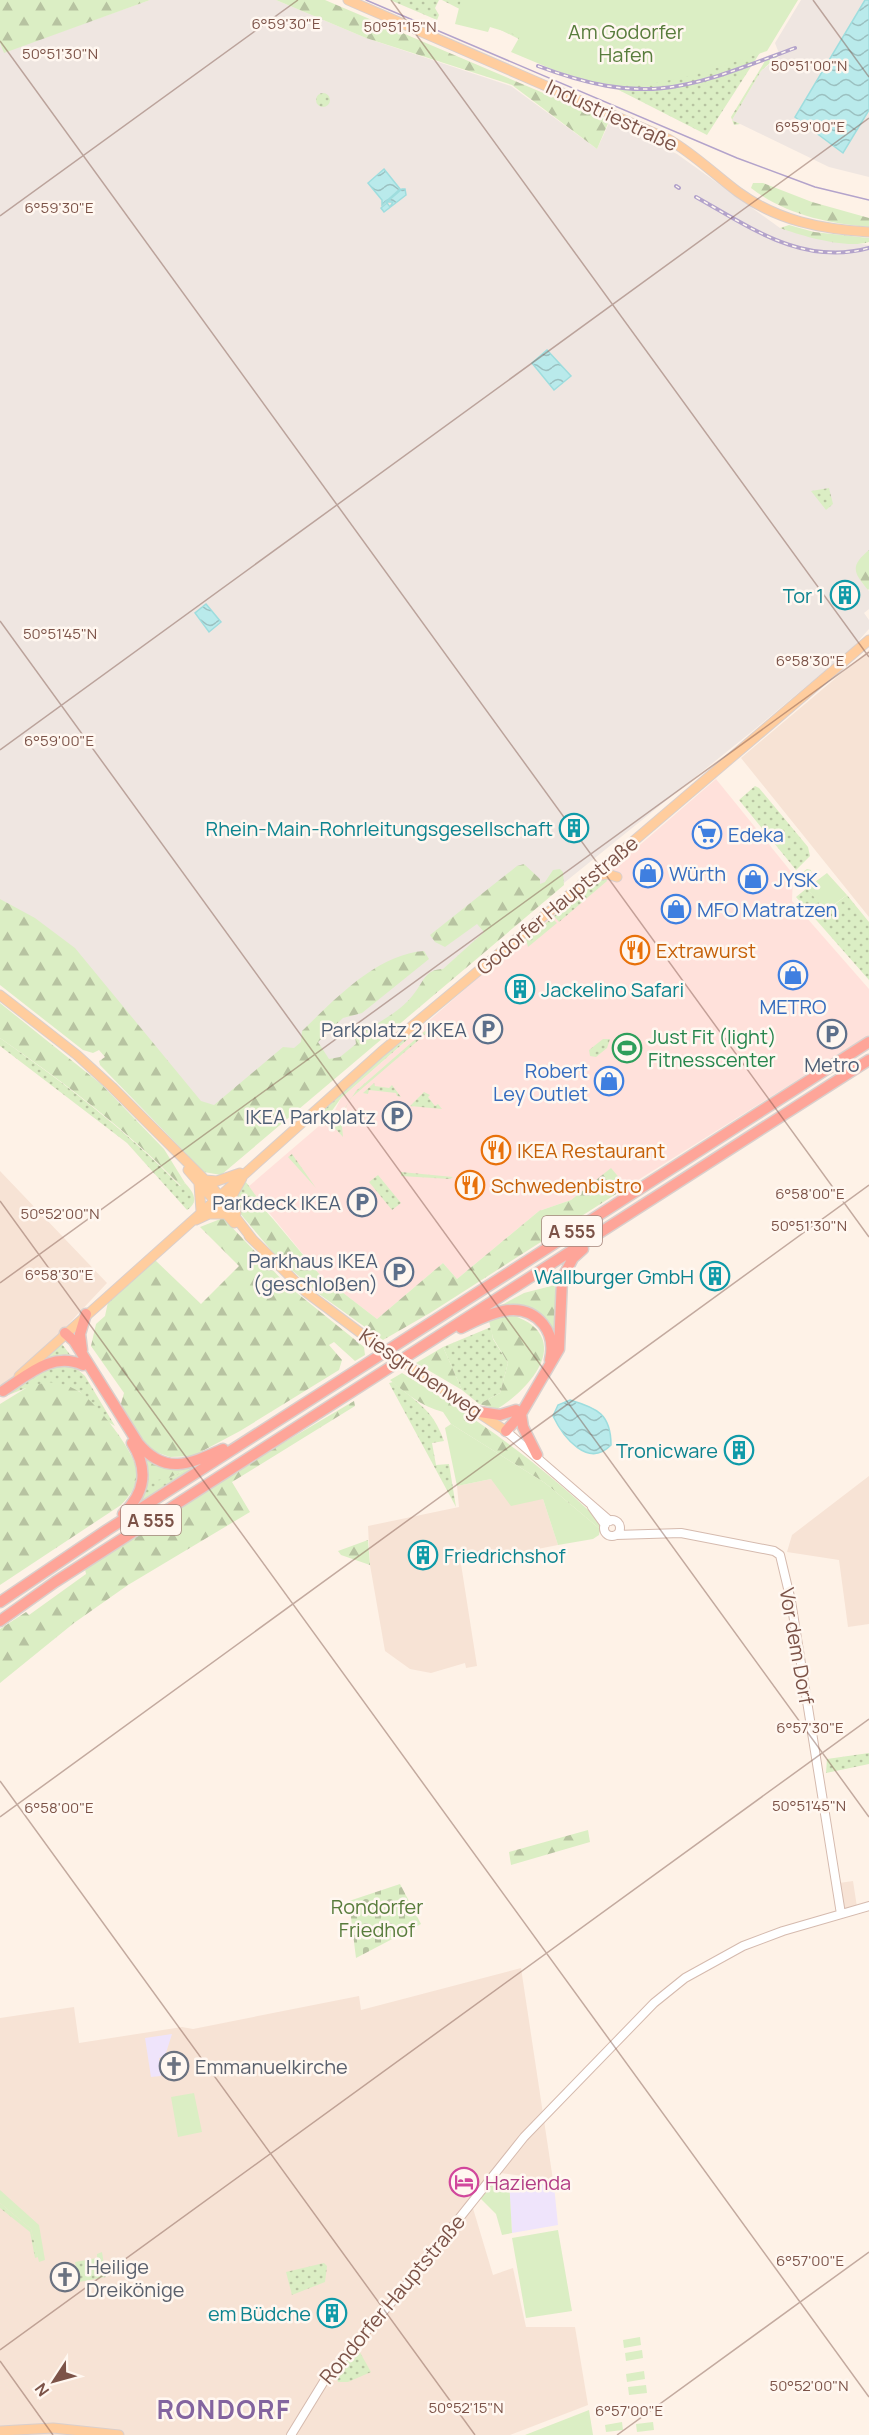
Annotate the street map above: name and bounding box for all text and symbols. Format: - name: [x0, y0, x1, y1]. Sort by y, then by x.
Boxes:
- text: 6°59'30"E: [251, 13, 321, 34]
- text: 50°51'15"N: [364, 16, 436, 37]
- park label: Am Godorfer Hafen: [568, 18, 684, 68]
- text: 50°51'30"N: [22, 43, 98, 64]
- text: 50°51'00"N: [771, 55, 847, 76]
- street label: Industriestraße: [542, 73, 682, 157]
- text: 6°59'00"E: [775, 116, 845, 137]
- text: 6°59'30"E: [24, 197, 94, 218]
- building icon: Tor 1: [829, 579, 861, 611]
- place label: Tor 1: [783, 582, 824, 609]
- text: 50°51'45"N: [23, 623, 97, 644]
- text: 6°58'30"E: [776, 650, 844, 671]
- text: 6°59'00"E: [24, 730, 94, 751]
- building icon: Rhein-Main-Rohrleitungsgesellschaft: [558, 812, 590, 844]
- place label: Rhein-Main-Rohrleitungsgesellschaft: [206, 815, 553, 842]
- supermarket icon: Edeka: [691, 818, 723, 850]
- place label: Edeka: [728, 821, 784, 848]
- street label: Godorfer Hauptstraße: [471, 829, 643, 981]
- shop icon: Würth: [632, 857, 664, 889]
- place label: Würth: [669, 860, 726, 887]
- shop icon: JYSK: [737, 863, 769, 895]
- place label: JYSK: [774, 866, 818, 893]
- shop icon: MFO Matratzen: [660, 893, 692, 925]
- place label: MFO Matratzen: [697, 896, 837, 923]
- restaurant icon: Extrawurst: [619, 934, 651, 966]
- place label: Extrawurst: [656, 937, 756, 964]
- shop icon: METRO: [777, 959, 809, 991]
- building icon: Jackelino Safari: [504, 973, 536, 1005]
- place label: Jackelino Safari: [541, 976, 684, 1003]
- place label: METRO: [759, 993, 827, 1020]
- parking icon: Parkplatz 2 IKEA: [472, 1013, 504, 1045]
- place label: Parkplatz 2 IKEA: [321, 1016, 467, 1043]
- parking icon: Metro: [816, 1018, 848, 1050]
- place label: Just Fit (light) Fitnesscenter: [648, 1023, 777, 1073]
- sports icon: Just Fit (light) Fitnesscenter: [611, 1032, 643, 1064]
- place label: Metro: [804, 1051, 860, 1078]
- place label: Robert Ley Outlet: [493, 1057, 588, 1107]
- shop icon: Robert Ley Outlet: [593, 1065, 625, 1097]
- parking icon: IKEA Parkplatz: [381, 1100, 413, 1132]
- place label: IKEA Parkplatz: [245, 1103, 376, 1130]
- restaurant icon: IKEA Restaurant: [480, 1134, 512, 1166]
- place label: IKEA Restaurant: [517, 1137, 665, 1164]
- restaurant icon: Schwedenbistro: [454, 1169, 486, 1201]
- place label: Schwedenbistro: [491, 1172, 642, 1199]
- text: 6°58'00"E: [775, 1183, 845, 1204]
- parking icon: Parkdeck IKEA: [346, 1186, 378, 1218]
- place label: Parkdeck IKEA: [212, 1189, 341, 1216]
- text: 50°52'00"N: [21, 1203, 100, 1224]
- text: 50°51'30"N: [771, 1215, 847, 1236]
- road number: A 555: [542, 1216, 602, 1246]
- place label: Parkhaus IKEA (geschloßen): [248, 1247, 378, 1297]
- parking icon: Parkhaus IKEA (geschloßen): [383, 1256, 415, 1288]
- building icon: Wallburger GmbH: [699, 1260, 731, 1292]
- place label: Wallburger GmbH: [534, 1263, 694, 1290]
- text: 6°58'30"E: [25, 1264, 93, 1285]
- street label: Kiesgrubenweg: [354, 1322, 488, 1424]
- building icon: Tronicware: [723, 1434, 755, 1466]
- place label: Tronicware: [616, 1437, 718, 1464]
- road number: A 555: [121, 1505, 181, 1535]
- building icon: Friedrichshof: [407, 1539, 439, 1571]
- place label: Friedrichshof: [444, 1542, 566, 1569]
- street label: Vor dem Dorf: [773, 1586, 821, 1706]
- text: 6°57'30"E: [776, 1717, 844, 1738]
- text: 50°51'45"N: [772, 1795, 846, 1816]
- text: 6°58'00"E: [24, 1797, 94, 1818]
- park label: Rondorfer Friedhof: [331, 1893, 423, 1943]
- church icon: Emmanuelkirche: [158, 2050, 190, 2082]
- place label: Emmanuelkirche: [195, 2053, 348, 2080]
- hotel icon: Hazienda: [448, 2166, 480, 2198]
- place label: Hazienda: [485, 2169, 571, 2196]
- street label: Rondorfer Hauptstraße: [313, 2209, 471, 2389]
- text: 6°57'00"E: [776, 2250, 844, 2271]
- place label: Heilige Dreikönige: [86, 2253, 184, 2303]
- church icon: Heilige Dreikönige: [49, 2261, 81, 2293]
- building icon: em Büdche: [316, 2297, 348, 2329]
- place label: em Büdche: [208, 2300, 311, 2327]
- north arrow: [24, 2351, 84, 2411]
- text: 50°52'00"N: [770, 2375, 849, 2396]
- text: N: [30, 2379, 54, 2401]
- district label: RONDORF: [157, 2391, 291, 2427]
- text: 50°52'15"N: [428, 2397, 504, 2418]
- text: 6°57'00"E: [595, 2400, 663, 2421]

